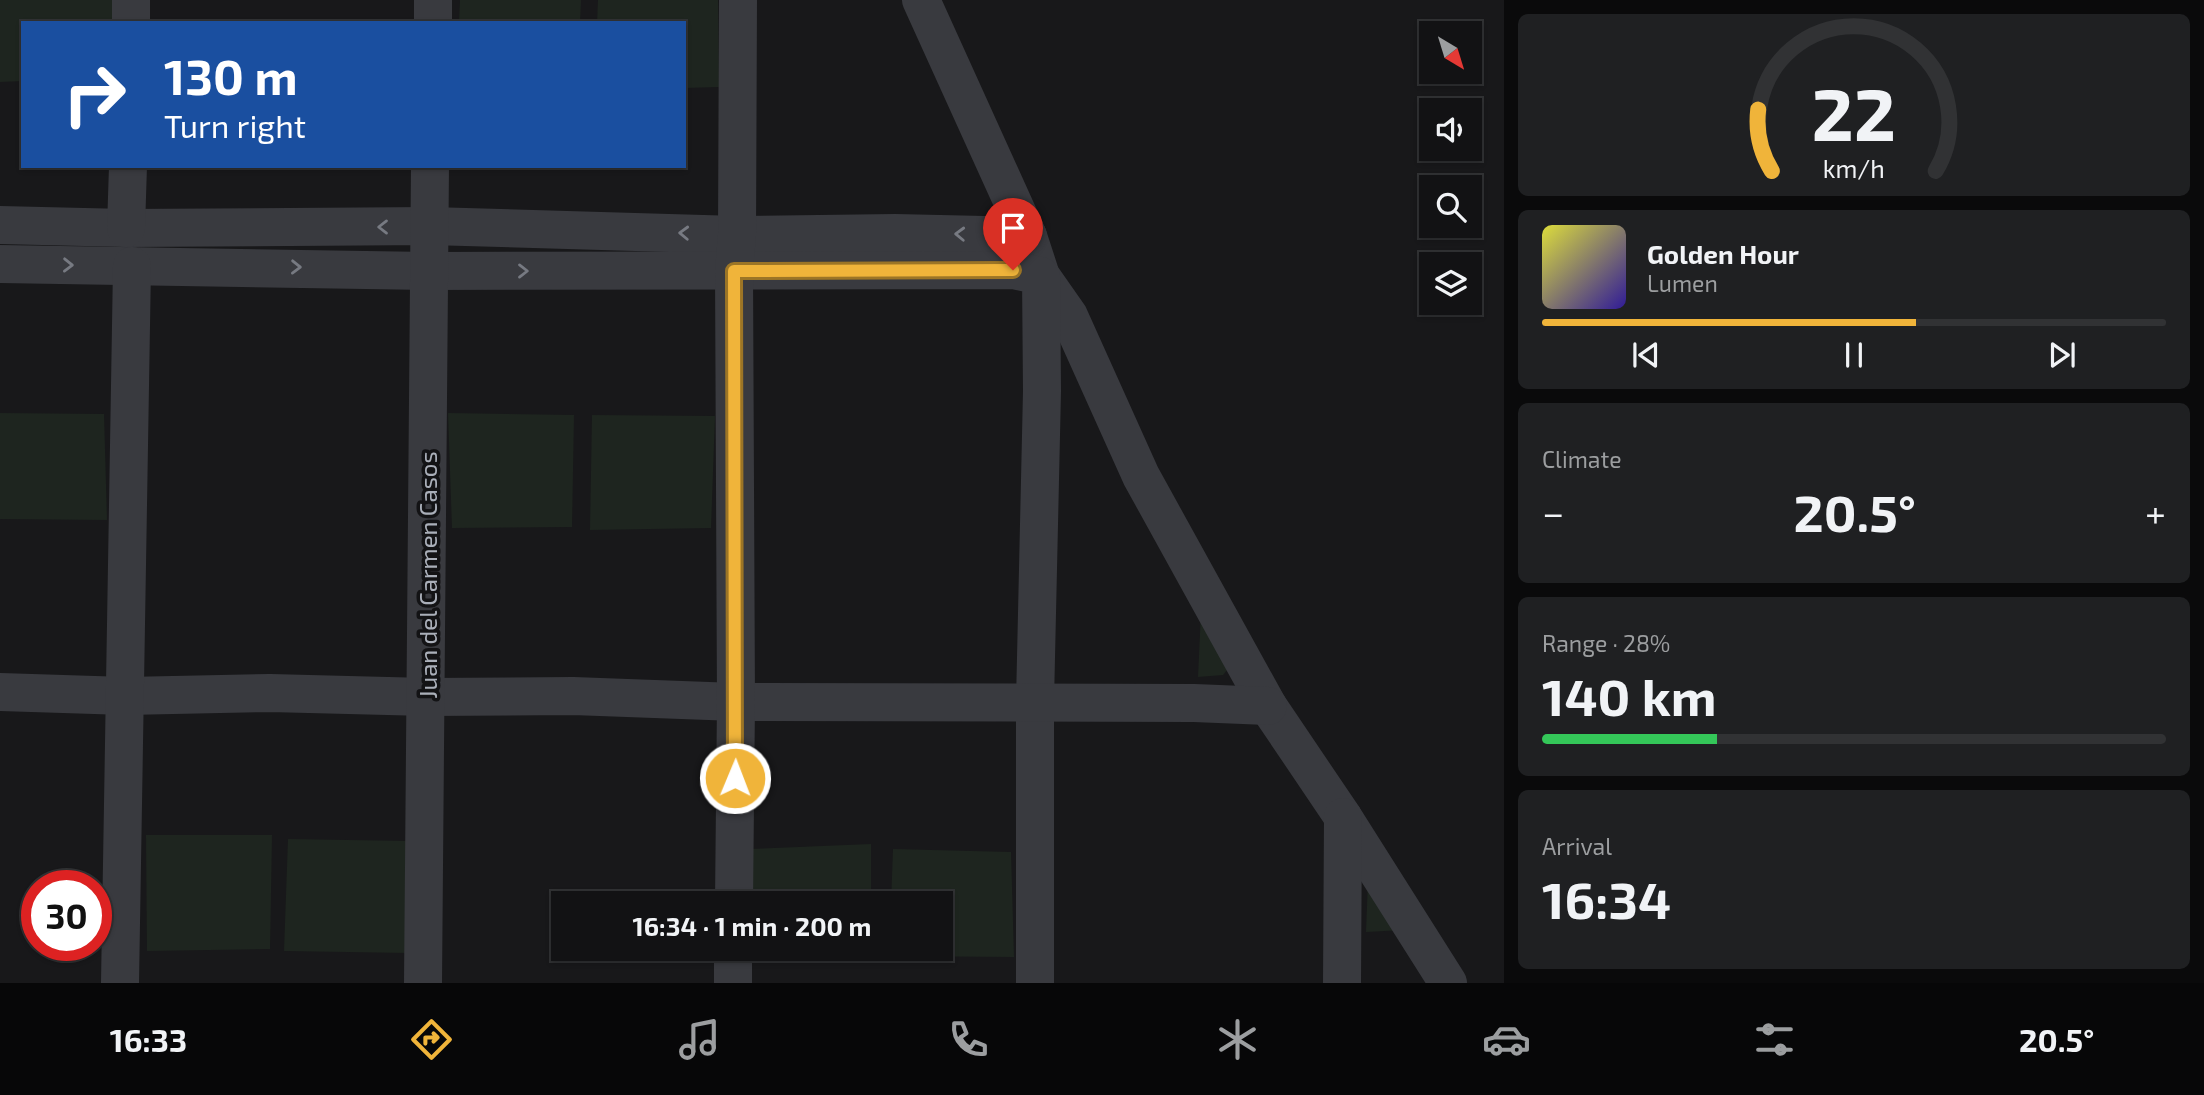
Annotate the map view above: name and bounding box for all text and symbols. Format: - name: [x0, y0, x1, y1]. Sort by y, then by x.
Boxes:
- north arrow: [1419, 21, 1482, 84]
- map controls: [1419, 21, 1482, 315]
- text: 130 m: [164, 46, 298, 105]
- icon: right: [49, 49, 140, 140]
- text: 22: [1812, 68, 1896, 156]
- button: sound: [1419, 98, 1482, 161]
- text: Turn right: [164, 106, 306, 144]
- text: km/h: [1823, 153, 1885, 183]
- button: search: [1419, 175, 1482, 238]
- pin: [983, 198, 1043, 270]
- icon: arrive: [994, 209, 1032, 247]
- one-way arrow: [377, 219, 388, 235]
- one-way arrow: [678, 225, 689, 241]
- one-way arrow: [955, 227, 966, 242]
- text: Golden Hour: [1647, 238, 1799, 269]
- button: layers: [1419, 252, 1482, 315]
- one-way arrow: [63, 257, 74, 273]
- one-way arrow: [290, 260, 301, 275]
- one-way arrow: [518, 263, 529, 279]
- text: Lumen: [1647, 269, 1718, 297]
- icon: previous: [1627, 336, 1665, 374]
- icon: pause: [1835, 336, 1873, 374]
- icon: next: [2043, 336, 2081, 374]
- text: Climate: [1542, 445, 1622, 473]
- street label: Juan del Carmen Casos: [413, 451, 442, 699]
- text: 20.5°: [1793, 480, 1916, 542]
- text: −: [1542, 489, 1564, 535]
- text: +: [2145, 489, 2166, 535]
- text: Range · 28%: [1542, 629, 1670, 657]
- text: 140 km: [1542, 664, 1717, 726]
- position arrow: [698, 741, 772, 815]
- text: Arrival: [1542, 832, 1612, 860]
- text: 16:34: [1542, 867, 1671, 929]
- speed limit sign: 30: [21, 870, 112, 961]
- text: 16:34 · 1 min · 200 m: [632, 910, 872, 941]
- icon: directions: [407, 1015, 456, 1064]
- icon: music: [675, 1015, 724, 1064]
- icon: phone: [944, 1015, 993, 1064]
- icon: climate: [1213, 1015, 1262, 1064]
- icon: car: [1482, 1015, 1531, 1064]
- icon: filters: [1750, 1015, 1799, 1064]
- text: 16:33: [110, 1020, 187, 1058]
- text: 20.5°: [2019, 1020, 2094, 1058]

